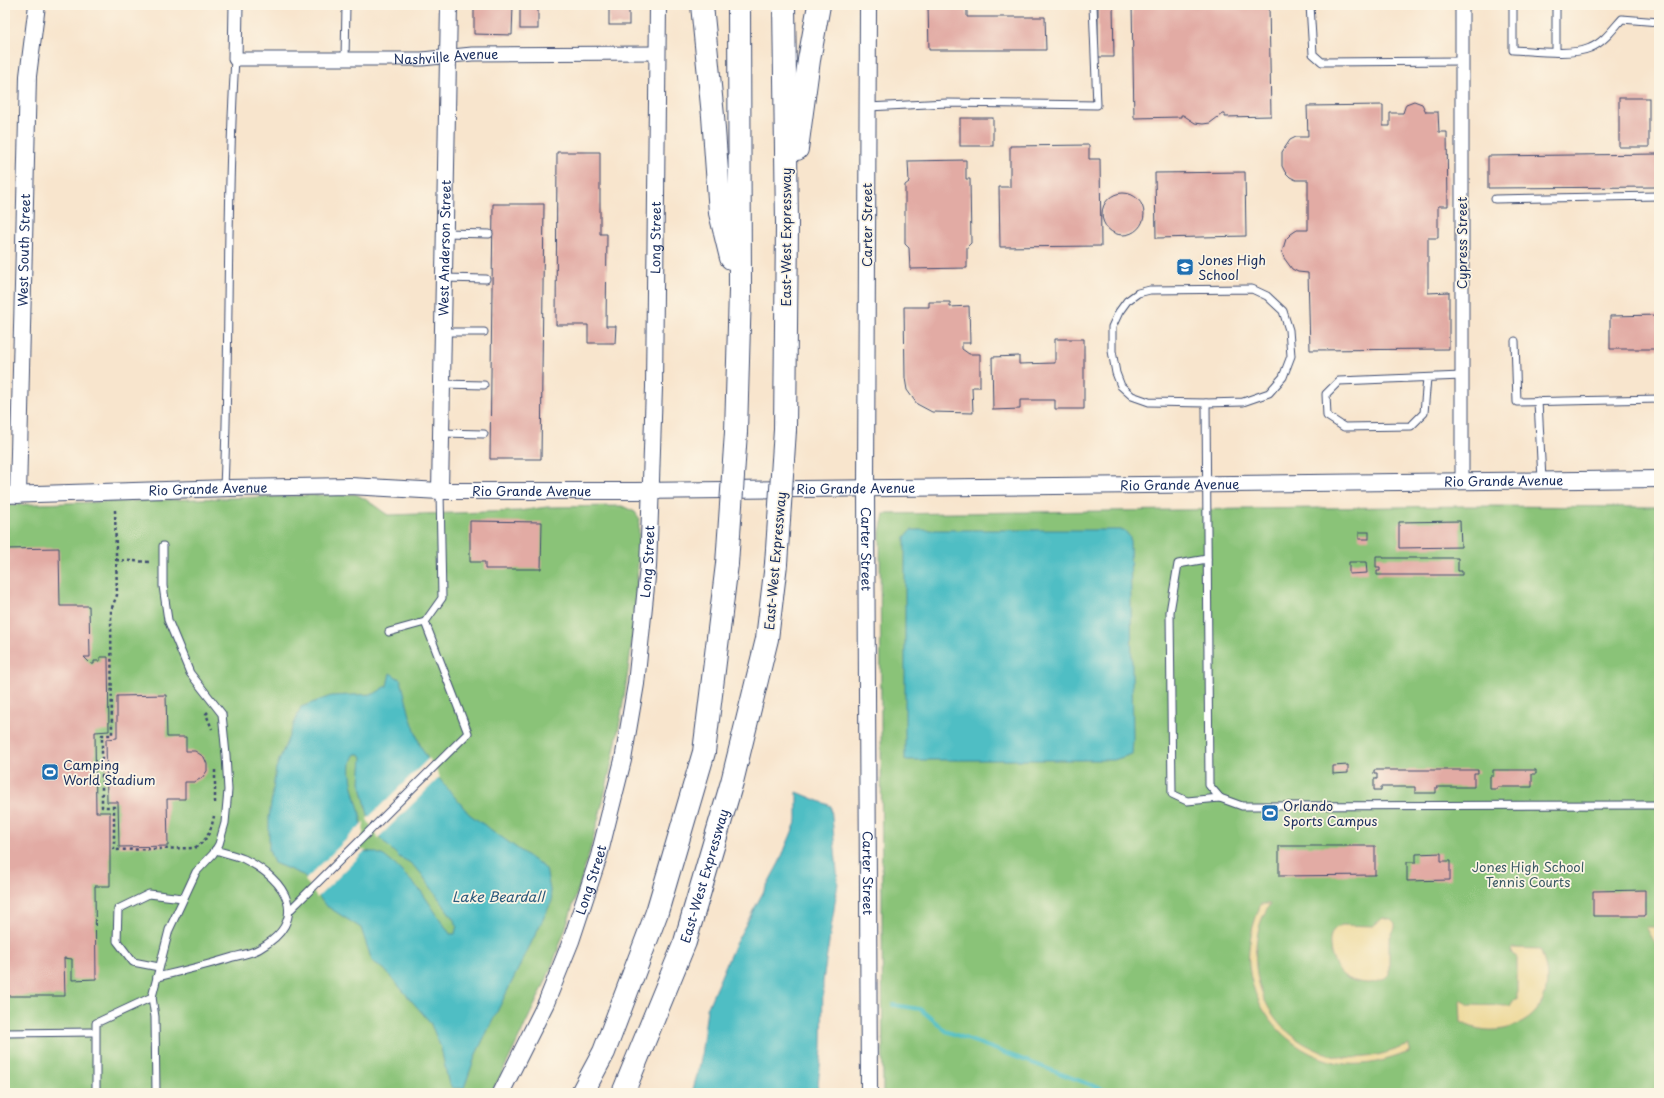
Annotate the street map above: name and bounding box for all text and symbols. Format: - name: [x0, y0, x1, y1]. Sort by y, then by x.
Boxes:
- street label: Nashville Avenue: [393, 44, 498, 68]
- street label: East-West Expressway: [776, 168, 795, 306]
- street label: West Anderson Street: [433, 180, 455, 316]
- street label: Carter Street: [857, 183, 876, 267]
- street label: West South Street: [13, 193, 34, 307]
- street label: Cypress Street: [1452, 197, 1471, 289]
- street label: Long Street: [645, 201, 665, 274]
- place label: Jones High School: [1198, 250, 1266, 284]
- school or university icon: Jones High School: [1175, 257, 1195, 277]
- street label: Rio Grande Avenue: [1444, 470, 1563, 491]
- street label: Rio Grande Avenue: [1120, 474, 1239, 494]
- street label: Rio Grande Avenue: [148, 477, 268, 500]
- street label: Rio Grande Avenue: [796, 478, 915, 498]
- street label: Rio Grande Avenue: [472, 481, 591, 500]
- street label: East-West Expressway: [759, 491, 790, 631]
- street label: Carter Street: [857, 507, 877, 591]
- street label: Long Street: [635, 525, 659, 599]
- place label: Camping World Stadium: [63, 755, 156, 789]
- sports icon: Camping World Stadium: [40, 762, 60, 782]
- place label: Orlando Sports Campus: [1283, 796, 1378, 830]
- sports icon: Orlando Sports Campus: [1260, 803, 1280, 823]
- street label: East-West Expressway: [675, 807, 733, 945]
- street label: Carter Street: [859, 831, 878, 915]
- street label: Long Street: [570, 843, 610, 917]
- park label: Jones High School Tennis Courts: [1472, 857, 1584, 891]
- water label: Lake Beardall: [452, 886, 546, 907]

